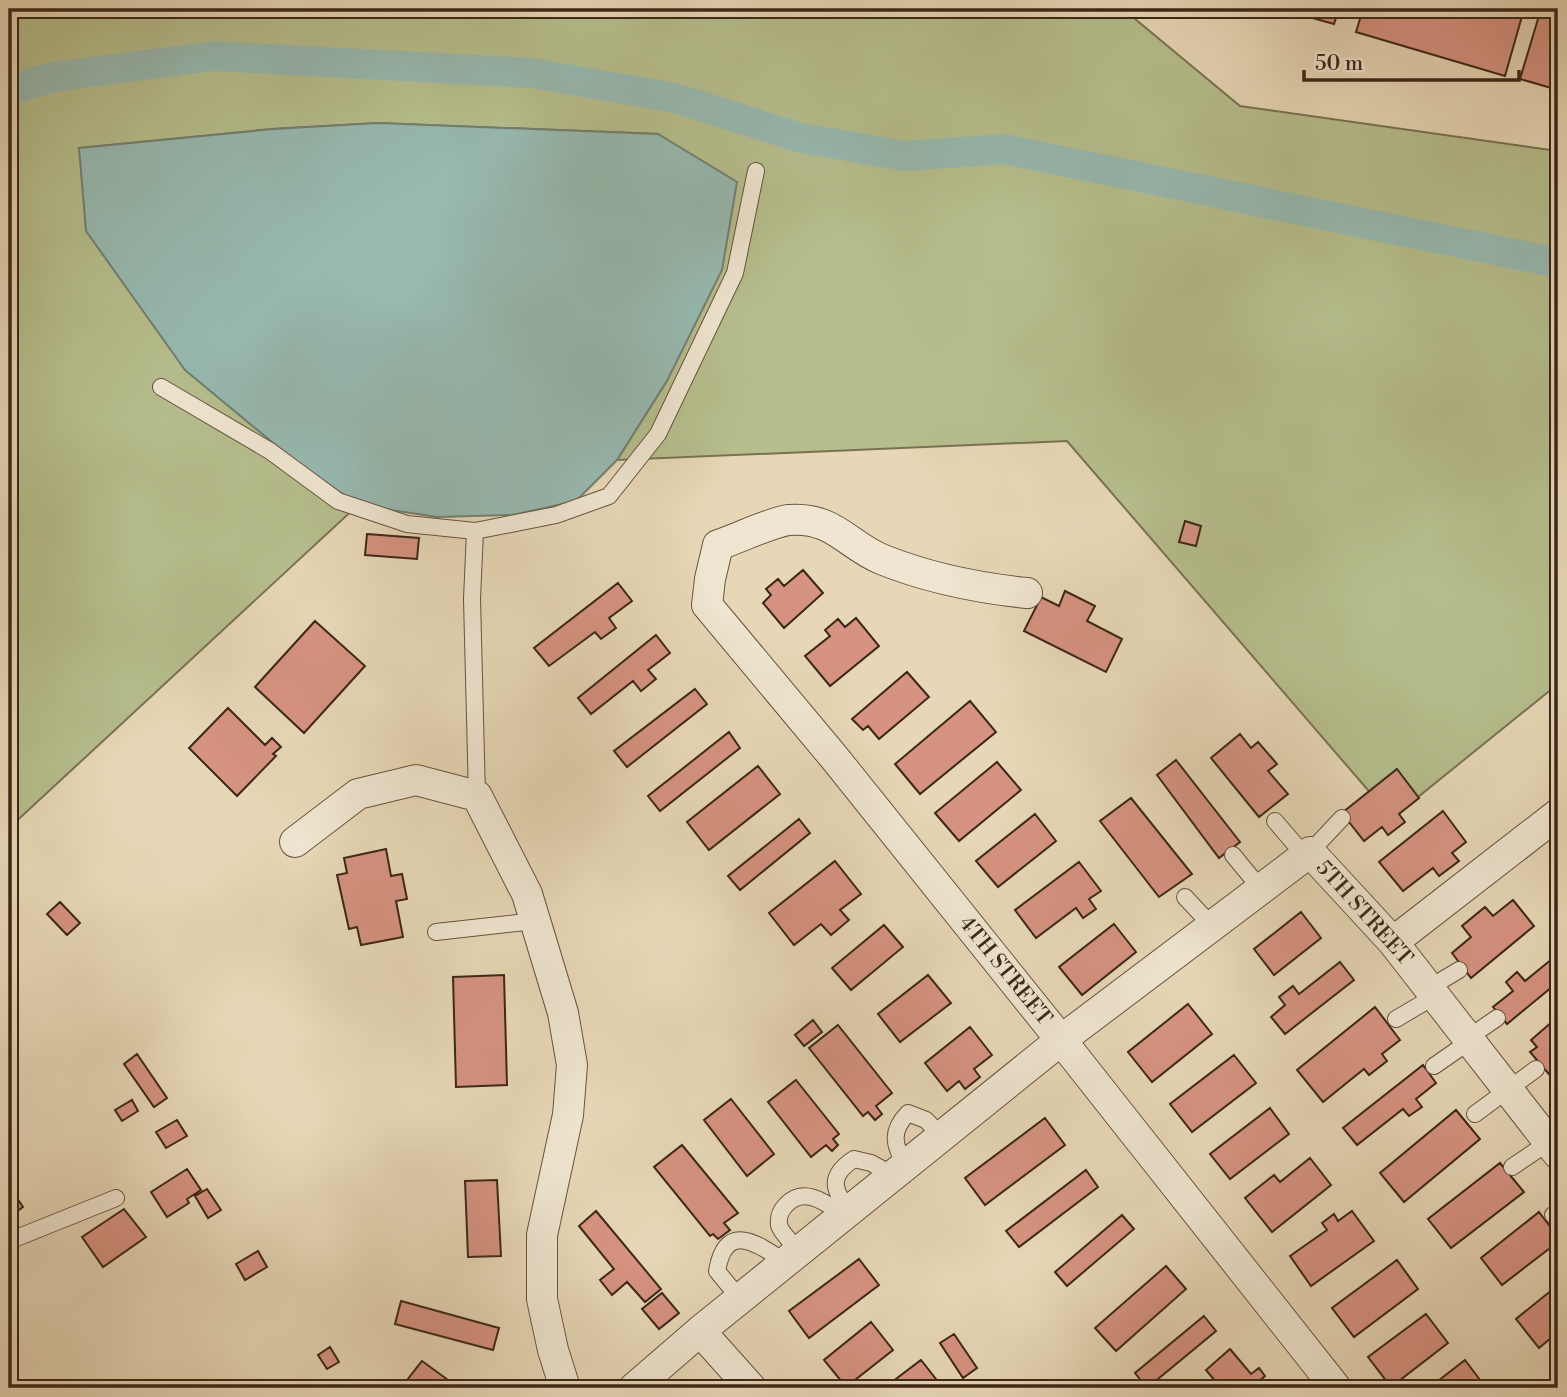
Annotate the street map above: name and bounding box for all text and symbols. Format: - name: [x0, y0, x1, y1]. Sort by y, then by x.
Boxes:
- scale bar: [1304, 38, 1520, 82]
- text: 50 m: [1315, 51, 1363, 77]
- street label: 5TH STREET: [1310, 855, 1418, 971]
- street label: 4TH STREET: [953, 911, 1057, 1031]

